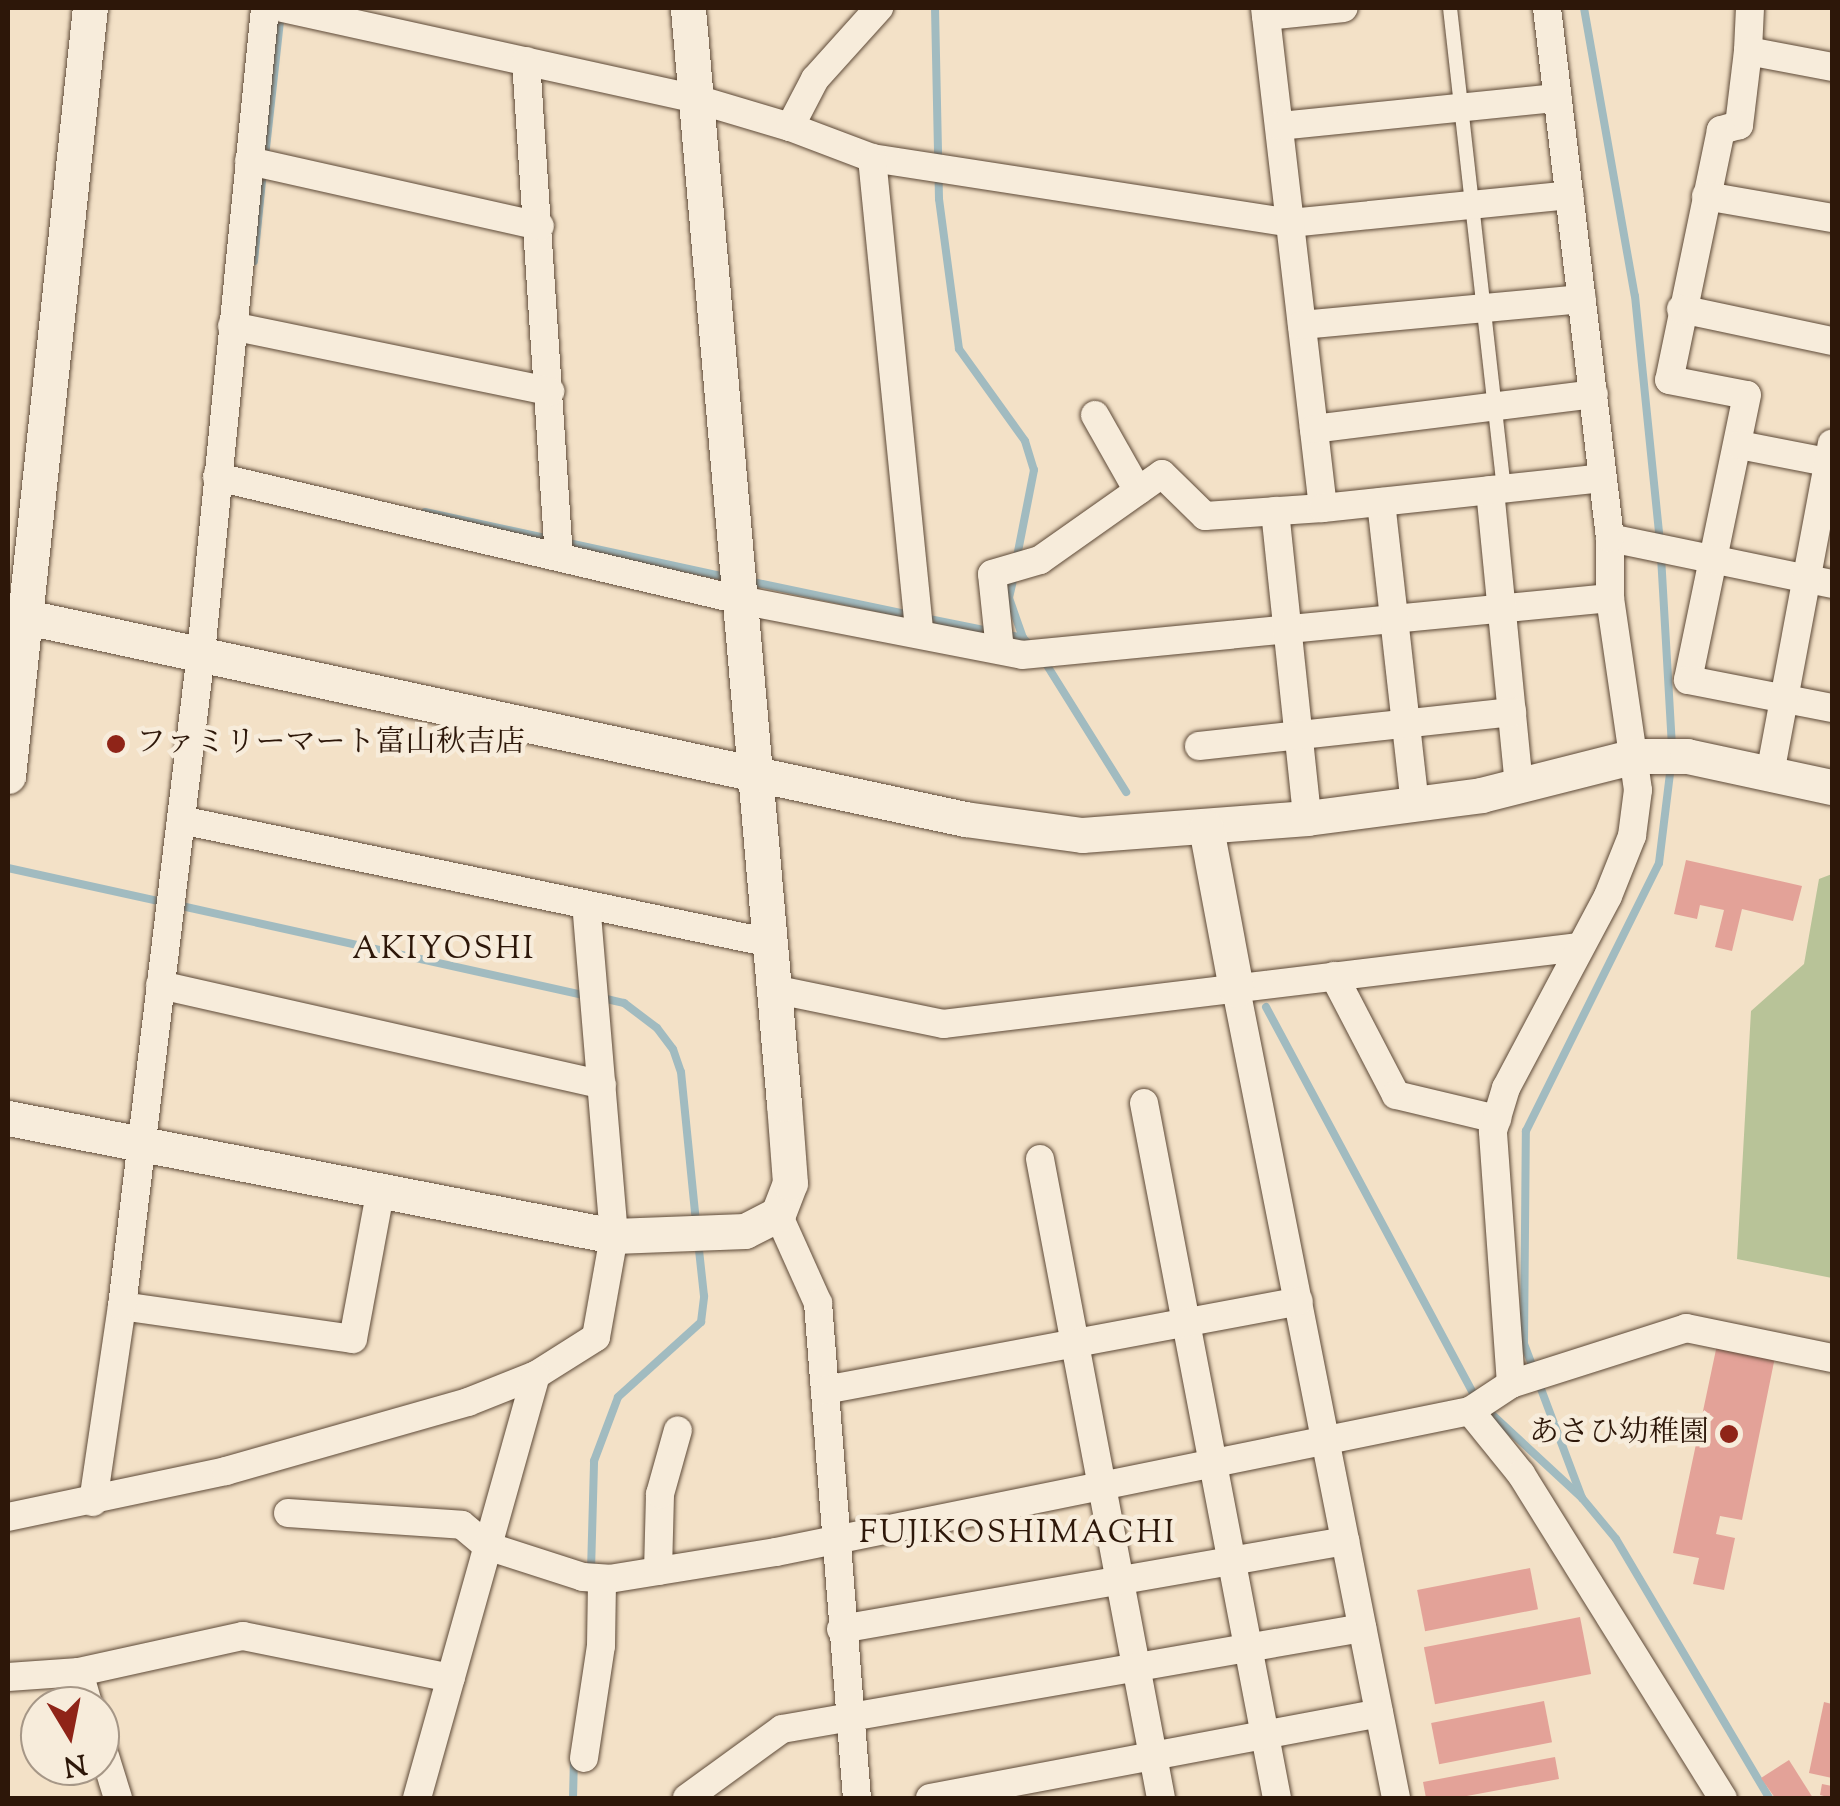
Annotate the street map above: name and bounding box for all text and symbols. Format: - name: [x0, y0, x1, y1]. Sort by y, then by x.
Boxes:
- place label: ファミリーマート富山秋吉店: [136, 726, 526, 762]
- marker: ファミリーマート富山秋吉店: [105, 733, 127, 755]
- district label: AKIYOSHI: [352, 931, 536, 969]
- place label: あさひ幼稚園: [1529, 1416, 1709, 1452]
- marker: あさひ幼稚園: [1718, 1423, 1740, 1445]
- district label: FUJIKOSHIMACHI: [859, 1515, 1177, 1553]
- north arrow: [20, 1686, 120, 1786]
- text: N: [60, 1742, 89, 1785]

